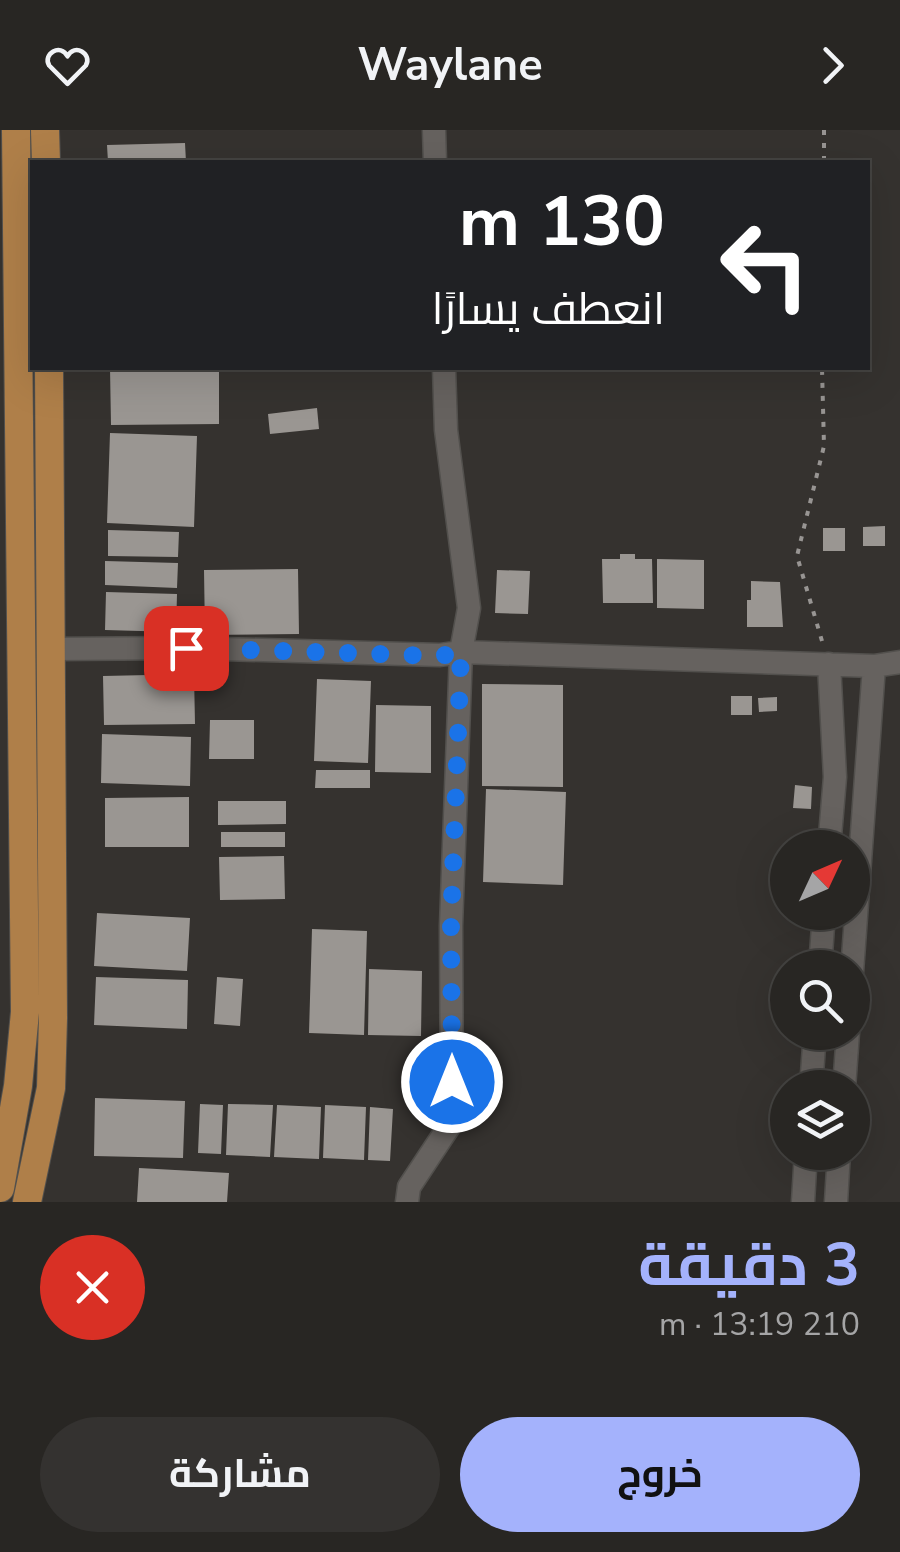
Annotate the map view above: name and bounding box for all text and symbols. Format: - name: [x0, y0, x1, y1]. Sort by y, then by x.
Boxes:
- text: Waylane: [357, 35, 543, 96]
- icon: heart: [40, 38, 95, 93]
- icon: forward: [805, 38, 860, 93]
- text: 130 m: [459, 174, 665, 270]
- icon: left: [700, 200, 830, 330]
- text: انعطف يسارًا: [432, 279, 665, 340]
- pin: [144, 606, 229, 691]
- icon: arrive: [159, 621, 214, 676]
- north arrow: [770, 830, 870, 930]
- map controls: [770, 830, 870, 1170]
- button: search: [770, 950, 870, 1050]
- position arrow: [400, 1030, 504, 1134]
- button: layers: [770, 1070, 870, 1170]
- text: 3 دقيقة: [638, 1224, 860, 1306]
- button: close: [40, 1235, 145, 1340]
- text: 210 m · 13:19: [659, 1303, 860, 1346]
- button: مشاركة: [40, 1417, 440, 1532]
- button: خروج: [460, 1417, 860, 1532]

